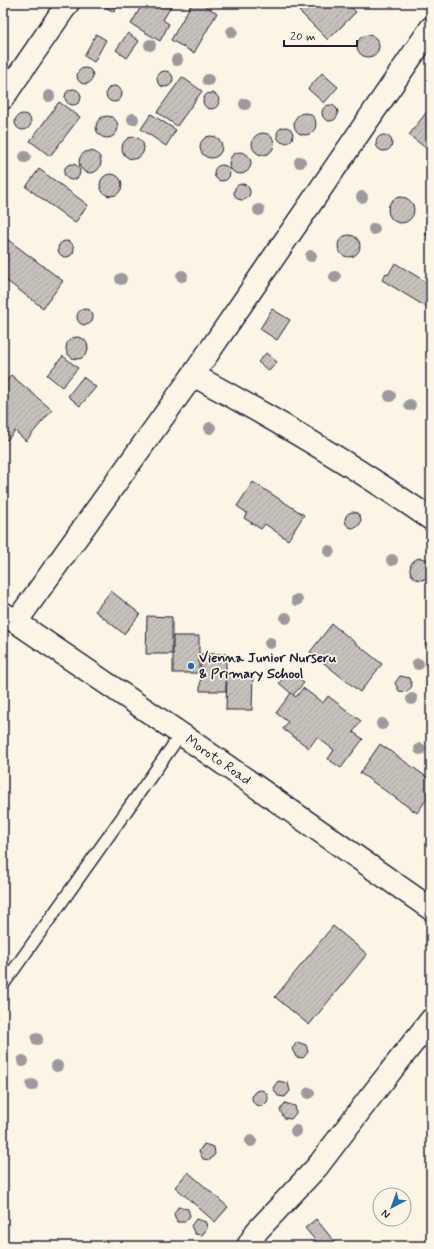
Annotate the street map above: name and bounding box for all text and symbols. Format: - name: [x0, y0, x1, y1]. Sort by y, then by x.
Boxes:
- scale bar: [284, 22, 357, 48]
- text: 20 m: [290, 29, 316, 45]
- place label: Vienna Junior Nurseru & Primary School: [199, 649, 337, 683]
- marker: Vienna Junior Nurseru & Primary School: [186, 661, 196, 671]
- street label: Moroto Road: [182, 731, 254, 789]
- north arrow: [372, 1187, 412, 1227]
- text: N: [379, 1206, 393, 1221]

